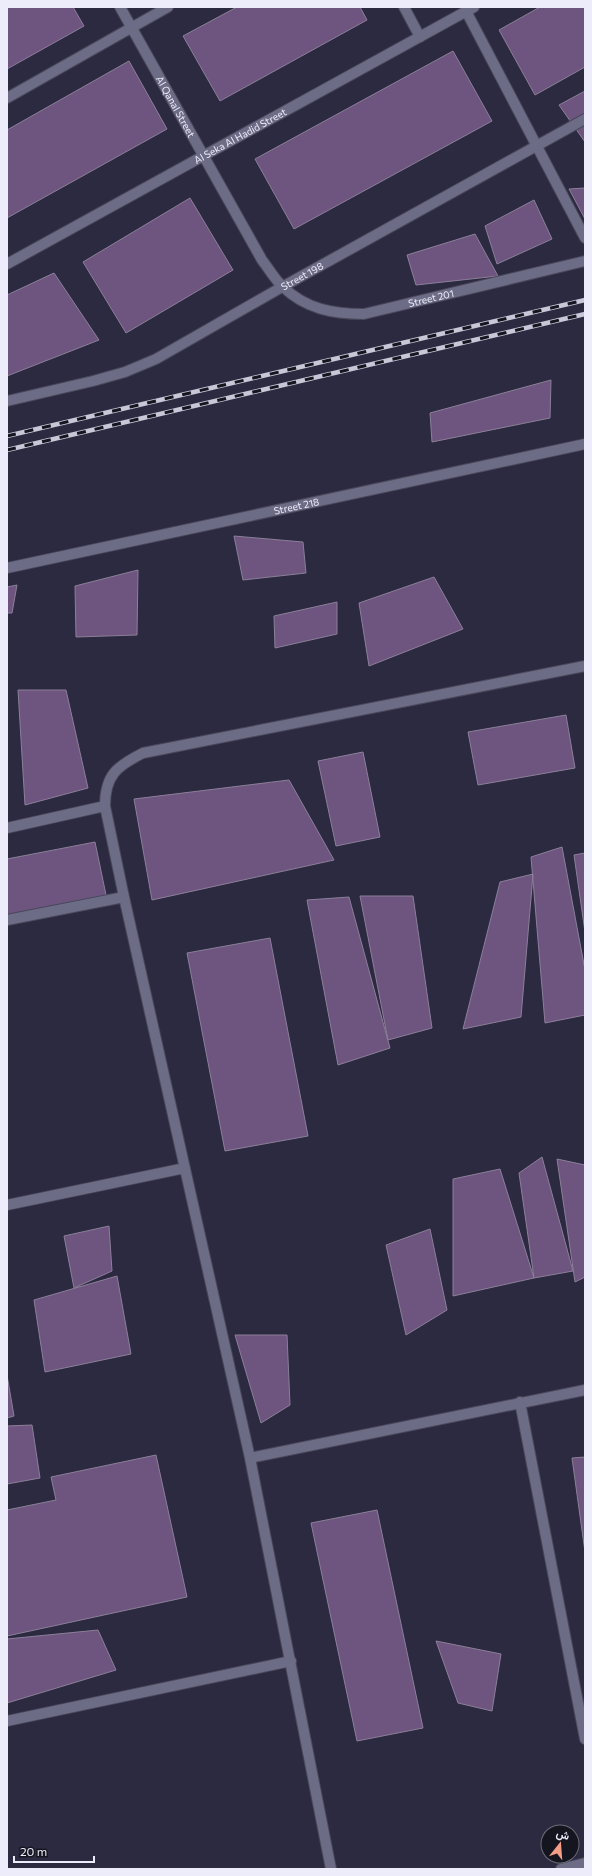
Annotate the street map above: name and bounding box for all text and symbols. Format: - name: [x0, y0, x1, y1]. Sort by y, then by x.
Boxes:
- street label: Al Qanal Street: [154, 74, 198, 139]
- street label: Al Seka Al Hadid Street: [192, 106, 288, 166]
- street label: Street 198: [279, 259, 325, 293]
- street label: Street 201: [407, 287, 455, 309]
- street label: Street 218: [273, 495, 320, 517]
- north arrow: [540, 1824, 580, 1864]
- text: ش: [555, 1826, 571, 1843]
- scale bar: [14, 1838, 94, 1864]
- text: 20 m: [20, 1844, 47, 1858]

